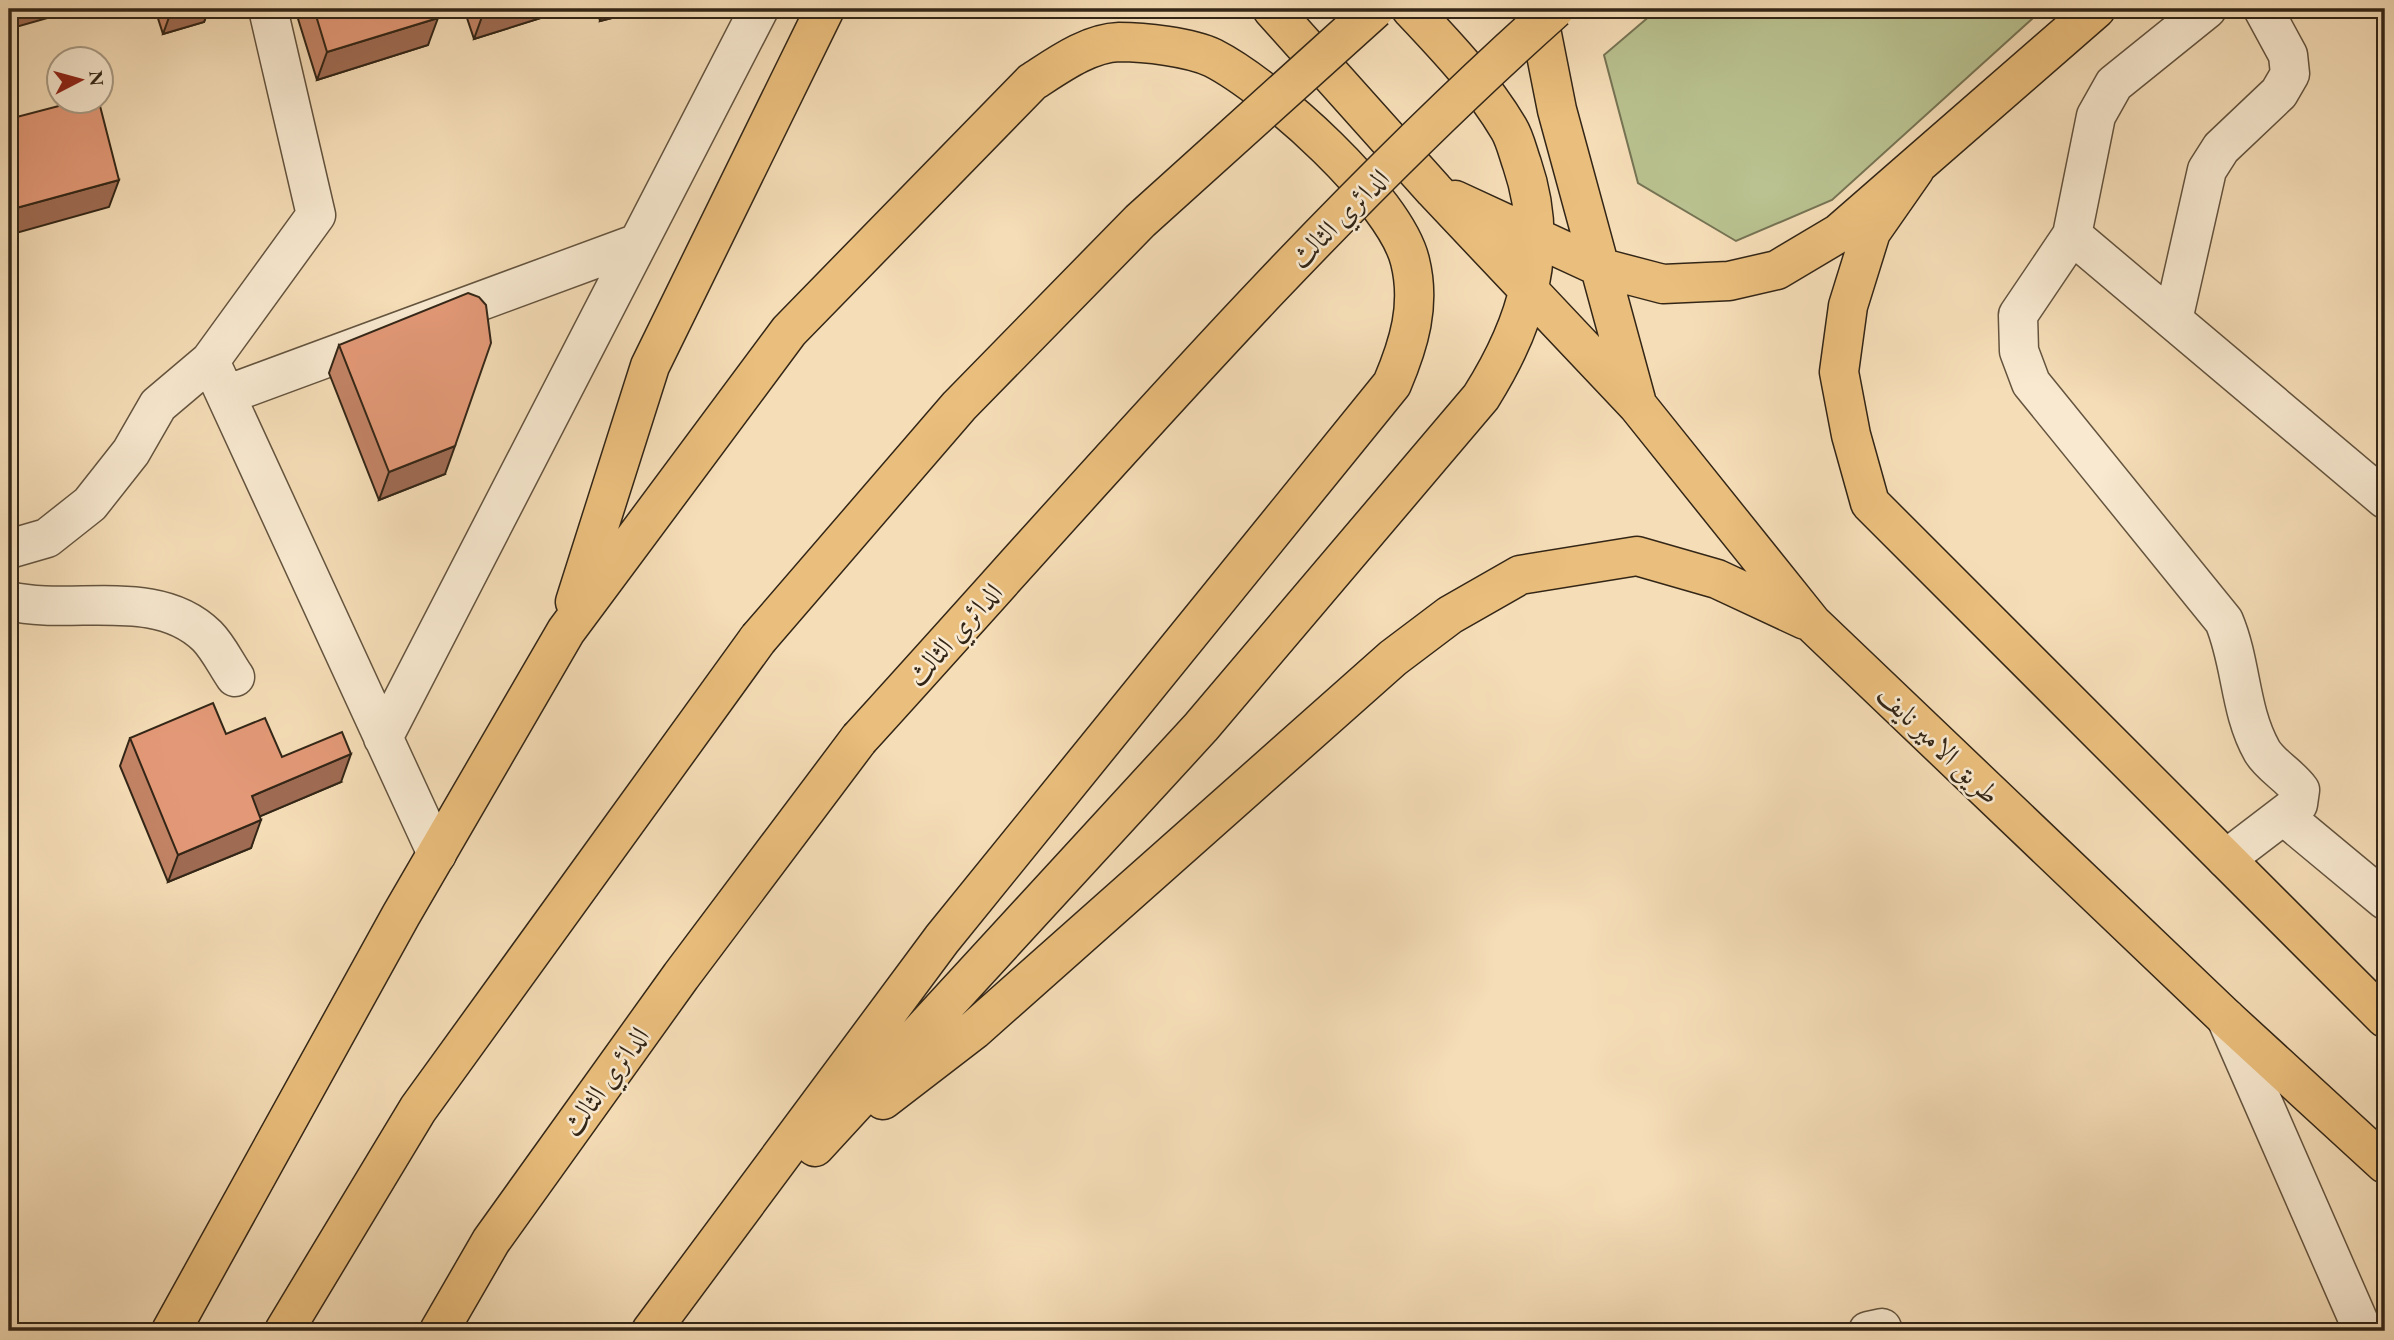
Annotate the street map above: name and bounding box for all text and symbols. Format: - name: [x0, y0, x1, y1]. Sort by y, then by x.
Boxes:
- north arrow: [46, 46, 116, 116]
- text: N: [83, 69, 110, 88]
- street label: الدائري الثالث: [1281, 160, 1400, 279]
- street label: الدائري الثالث: [898, 575, 1014, 697]
- street label: طريق الامير نايف: [1870, 676, 2008, 812]
- street label: الدائري الثالث: [553, 1019, 661, 1146]

